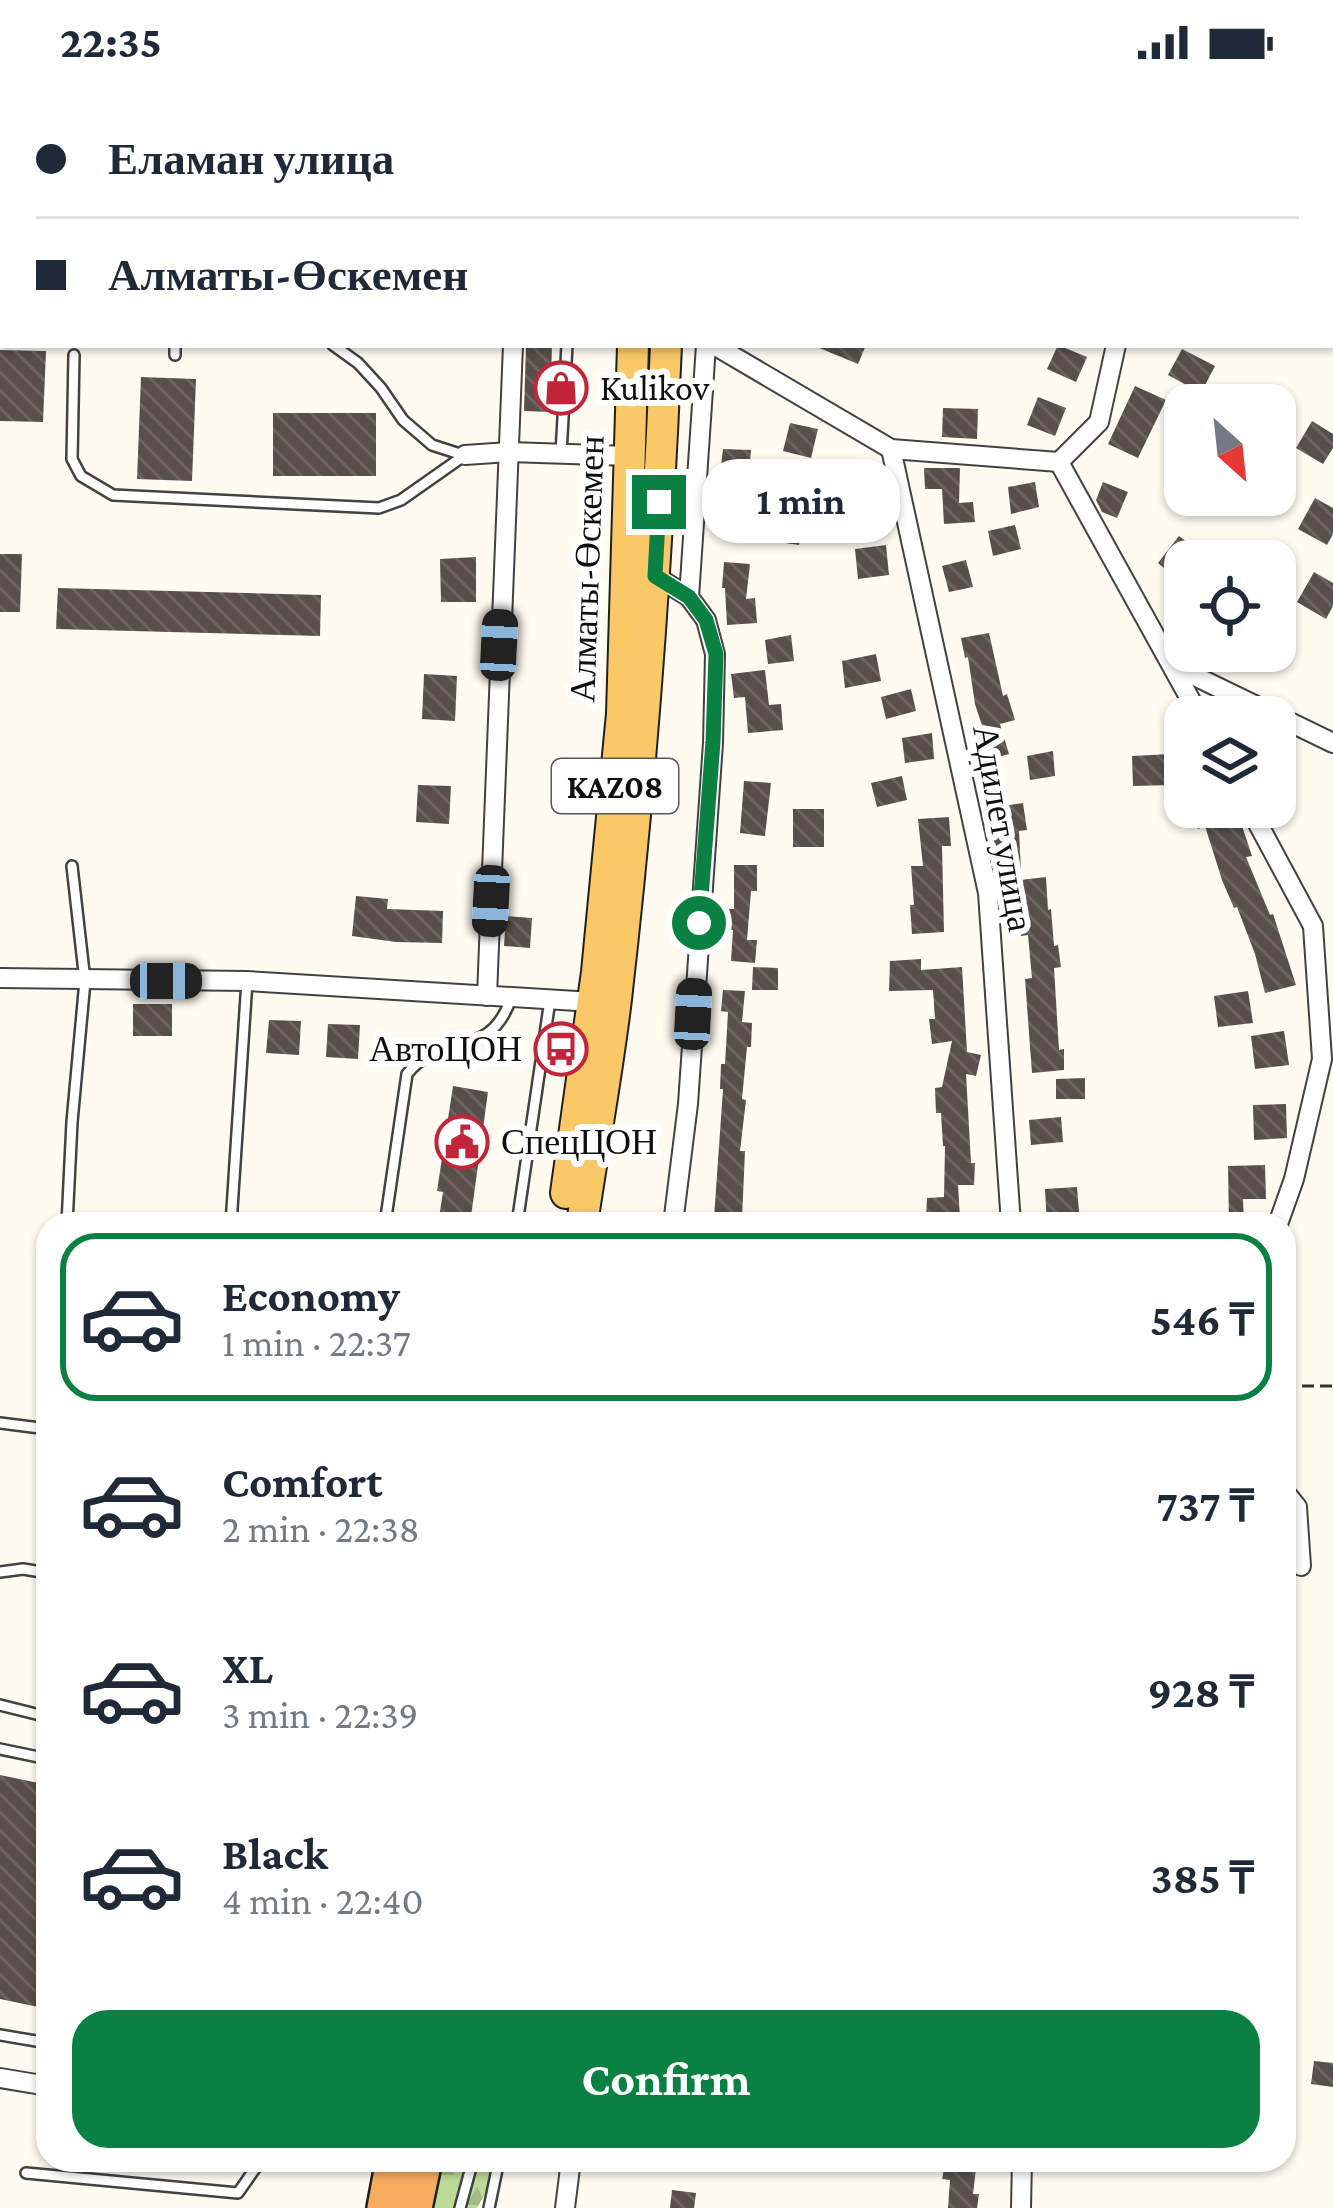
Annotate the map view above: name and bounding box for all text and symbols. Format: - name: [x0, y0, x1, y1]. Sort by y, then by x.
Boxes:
- text: 22:35: [60, 17, 162, 67]
- text: Еламан улица: [108, 134, 394, 184]
- text: Алматы-Өскемен: [108, 250, 468, 300]
- shop icon: Kulikov: [533, 360, 589, 416]
- place label: Kulikov: [600, 368, 710, 408]
- north arrow: [1164, 384, 1296, 516]
- map controls: [1164, 384, 1296, 828]
- street label: Алматы-Өскемен: [562, 435, 612, 703]
- callout: 1 min: [701, 460, 899, 544]
- route end: [632, 475, 686, 529]
- text: 1 min: [757, 479, 845, 522]
- button: locate: [1164, 540, 1296, 672]
- car: [479, 608, 519, 682]
- button: layers: [1164, 696, 1296, 828]
- street label: Адилет улица: [965, 722, 1041, 934]
- road number: KAZ08: [552, 759, 678, 813]
- car: [471, 864, 511, 938]
- route start: [672, 896, 726, 950]
- car: [130, 963, 202, 999]
- car: [673, 977, 713, 1051]
- bus stop icon: АвтоЦОН: [533, 1021, 589, 1077]
- place label: АвтоЦОН: [369, 1029, 522, 1069]
- public building icon: СпецЦОН: [434, 1114, 490, 1170]
- place label: СпецЦОН: [501, 1122, 657, 1162]
- icon: car: [78, 1263, 186, 1371]
- text: Economy: [222, 1271, 400, 1321]
- text: 546 ₸: [1150, 1295, 1254, 1345]
- text: 1 min · 22:37: [222, 1321, 411, 1364]
- icon: car: [78, 1449, 186, 1557]
- text: Comfort: [222, 1457, 383, 1507]
- text: 737 ₸: [1156, 1481, 1254, 1531]
- text: 2 min · 22:38: [222, 1507, 420, 1550]
- icon: car: [78, 1635, 186, 1743]
- text: XL: [222, 1643, 273, 1693]
- text: 928 ₸: [1148, 1667, 1254, 1717]
- text: 3 min · 22:39: [222, 1693, 418, 1736]
- icon: car: [78, 1821, 186, 1929]
- text: Black: [222, 1829, 328, 1879]
- text: 385 ₸: [1151, 1853, 1254, 1903]
- text: 4 min · 22:40: [222, 1879, 424, 1922]
- button: Confirm: [72, 2010, 1260, 2148]

